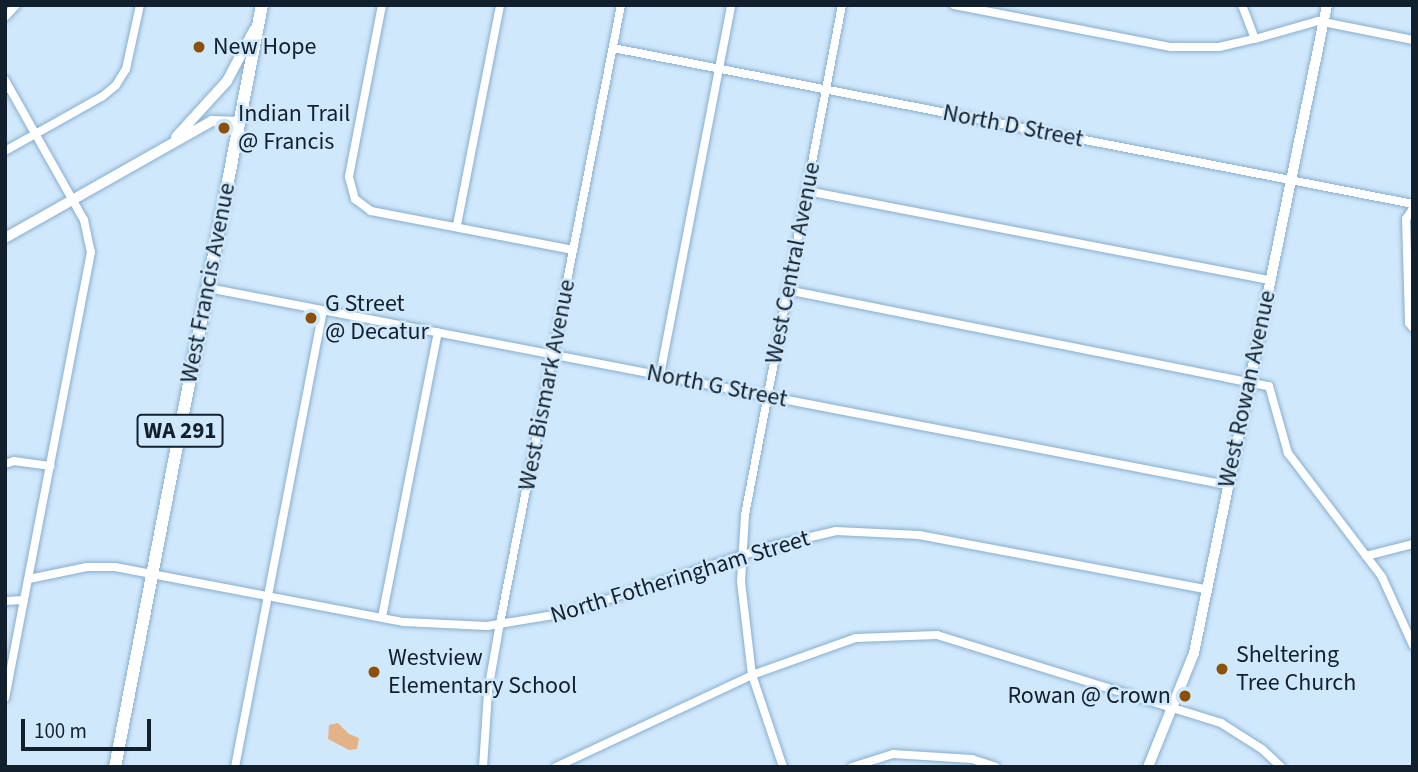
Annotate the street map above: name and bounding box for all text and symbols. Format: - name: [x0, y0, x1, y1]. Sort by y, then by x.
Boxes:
- place label: New Hope: [213, 33, 316, 61]
- marker: New Hope: [191, 39, 207, 55]
- street label: North D Street: [940, 98, 1086, 154]
- place label: Indian Trail @ Francis: [238, 100, 350, 156]
- marker: Indian Trail @ Francis: [216, 120, 232, 136]
- street label: West Central Avenue: [759, 160, 827, 366]
- street label: West Francis Avenue: [174, 180, 242, 386]
- street label: West Bismark Avenue: [512, 277, 582, 493]
- street label: West Rowan Avenue: [1212, 288, 1282, 490]
- place label: G Street @ Decatur: [325, 290, 429, 346]
- marker: G Street @ Decatur: [303, 310, 319, 326]
- street label: North G Street: [644, 358, 790, 414]
- road number: WA 291: [136, 412, 224, 450]
- street label: North Fotheringham Street: [547, 524, 813, 630]
- place label: Sheltering Tree Church: [1236, 641, 1356, 697]
- place label: Westview Elementary School: [388, 644, 577, 700]
- marker: Sheltering Tree Church: [1214, 661, 1230, 677]
- marker: Westview Elementary School: [366, 664, 382, 680]
- place label: Rowan @ Crown: [1007, 682, 1171, 710]
- marker: Rowan @ Crown: [1177, 688, 1193, 704]
- scale bar: [24, 706, 154, 750]
- text: 100 m: [34, 716, 87, 746]

